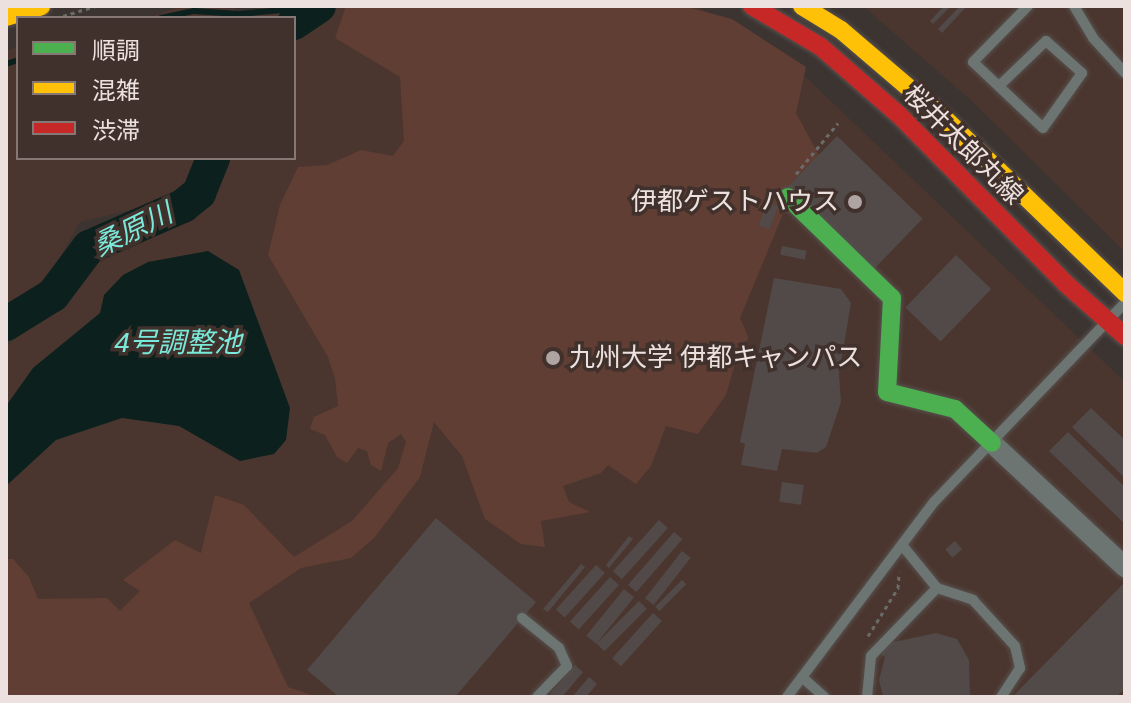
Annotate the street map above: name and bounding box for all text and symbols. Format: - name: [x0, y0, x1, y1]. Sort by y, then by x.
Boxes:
- legend: [16, 16, 296, 160]
- text: 順調: [92, 37, 140, 64]
- text: 混雑: [92, 77, 140, 104]
- street label: 桜井太郎丸線: [897, 79, 1029, 211]
- text: 渋滞: [92, 117, 140, 144]
- place label: 伊都ゲストハウス: [631, 186, 839, 218]
- marker: 伊都ゲストハウス: [846, 193, 864, 211]
- water label: 桑原川: [88, 196, 178, 264]
- water label: 4号調整池: [114, 326, 242, 360]
- place label: 九州大学 伊都キャンパス: [569, 342, 862, 374]
- marker: 九州大学 伊都キャンパス: [544, 349, 562, 367]

